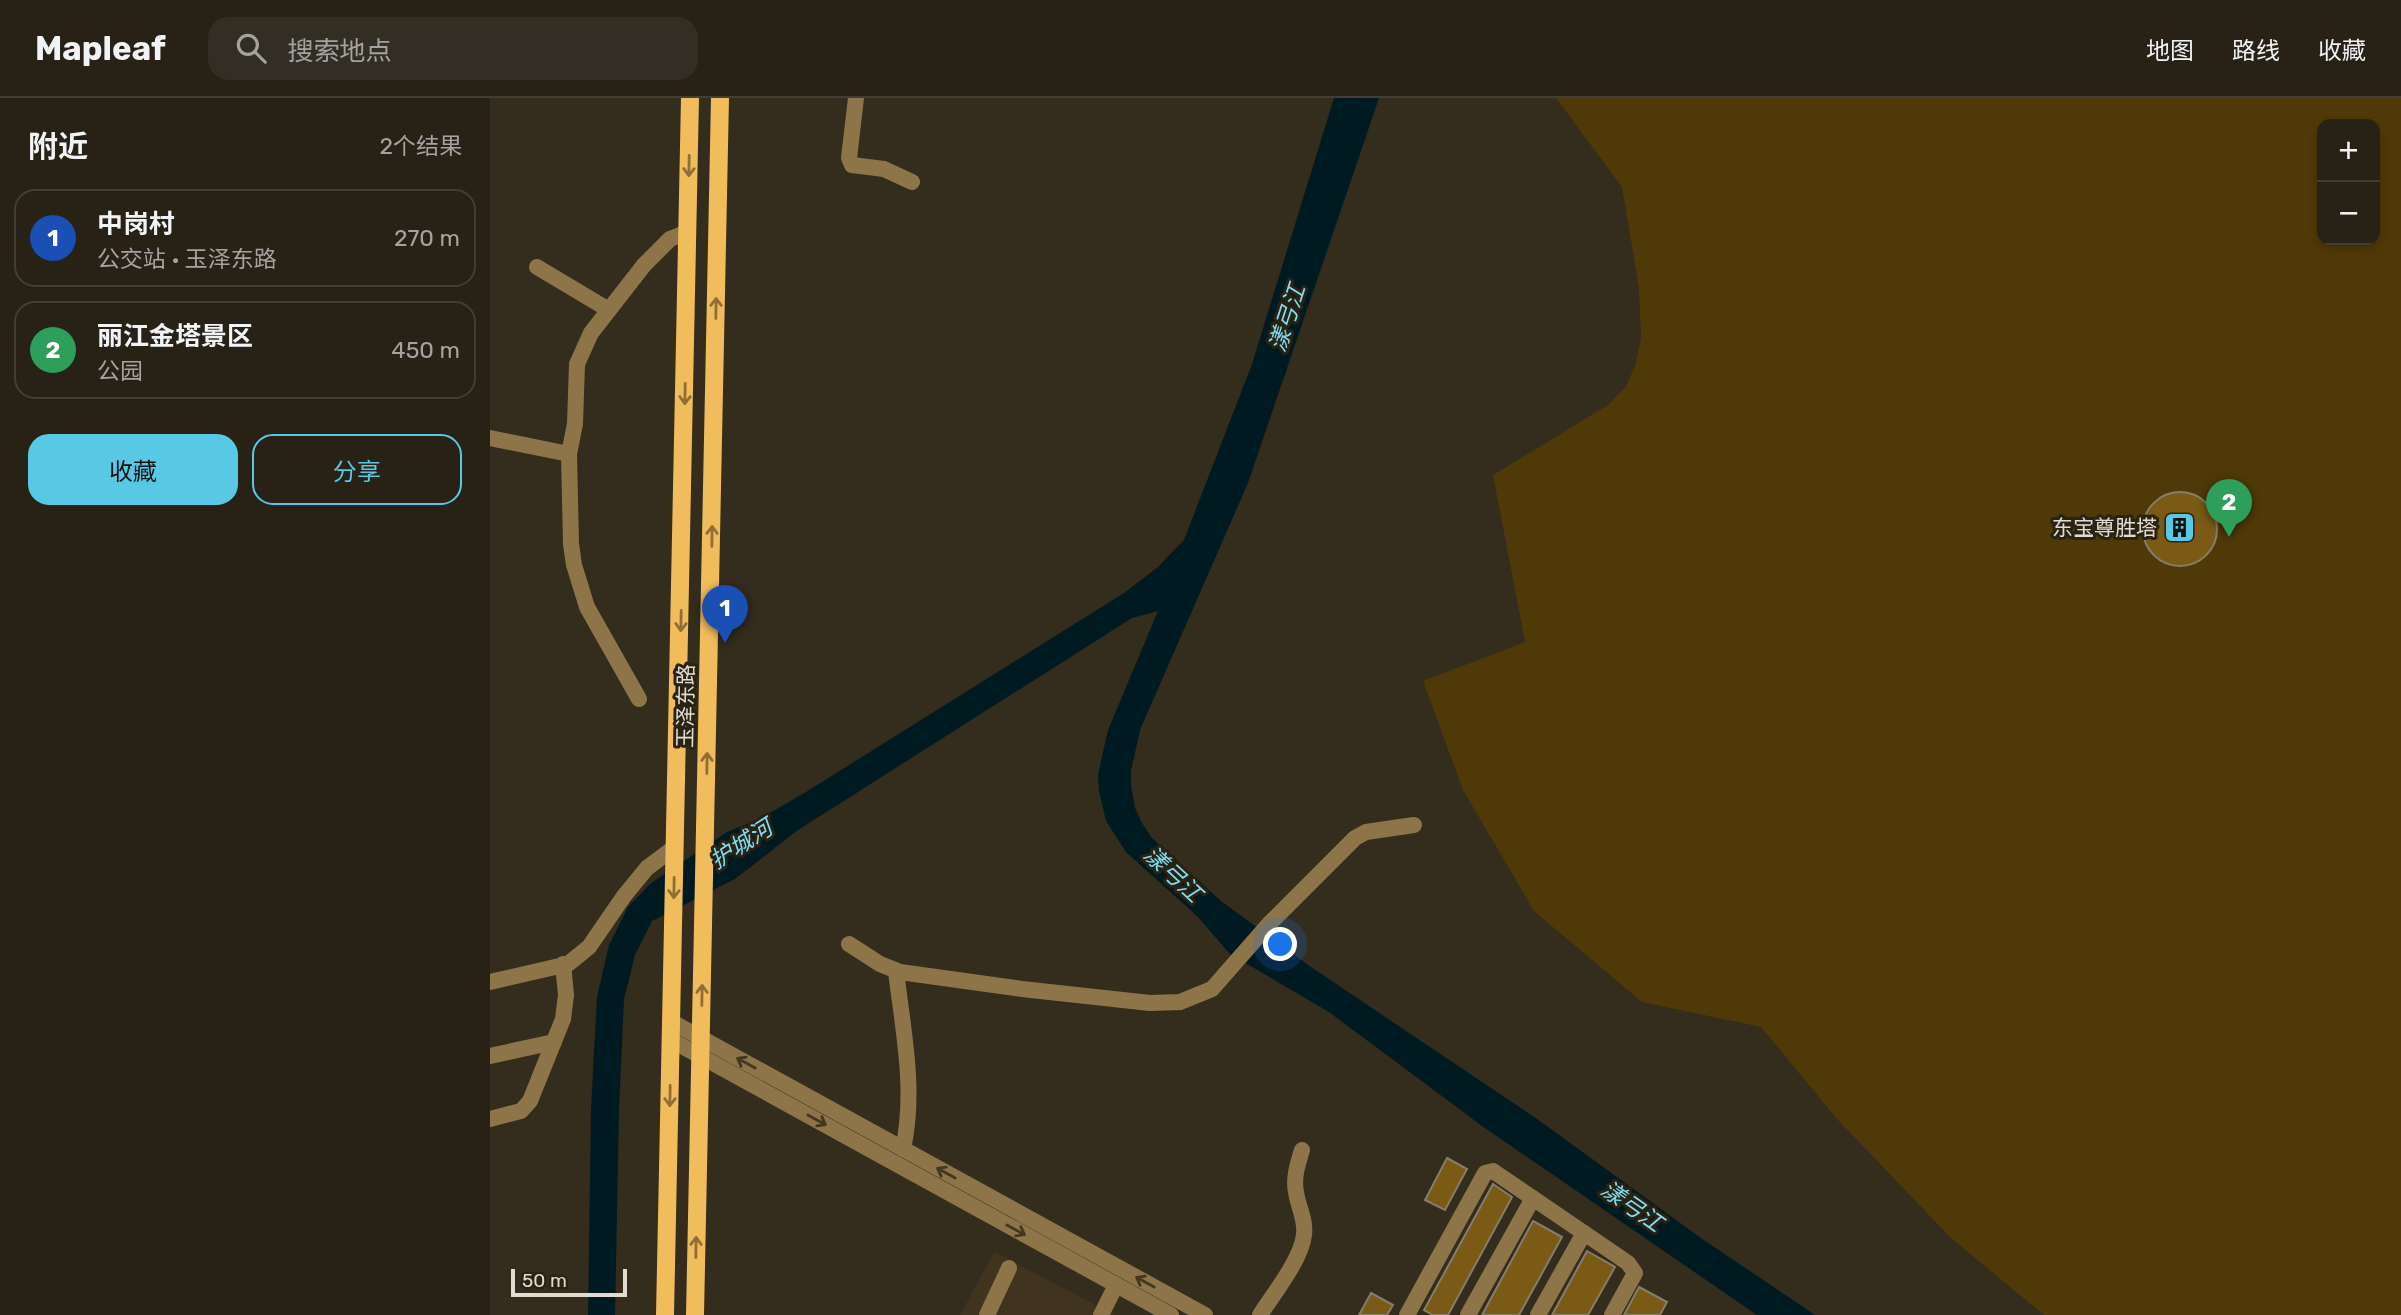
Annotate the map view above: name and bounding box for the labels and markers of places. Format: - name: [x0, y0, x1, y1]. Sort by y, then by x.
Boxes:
- pin: 2: [2206, 479, 2252, 537]
- building icon: 东宝尊胜塔: [2163, 511, 2197, 545]
- place label: 东宝尊胜塔: [2052, 515, 2157, 540]
- pin: 1: [702, 585, 748, 643]

